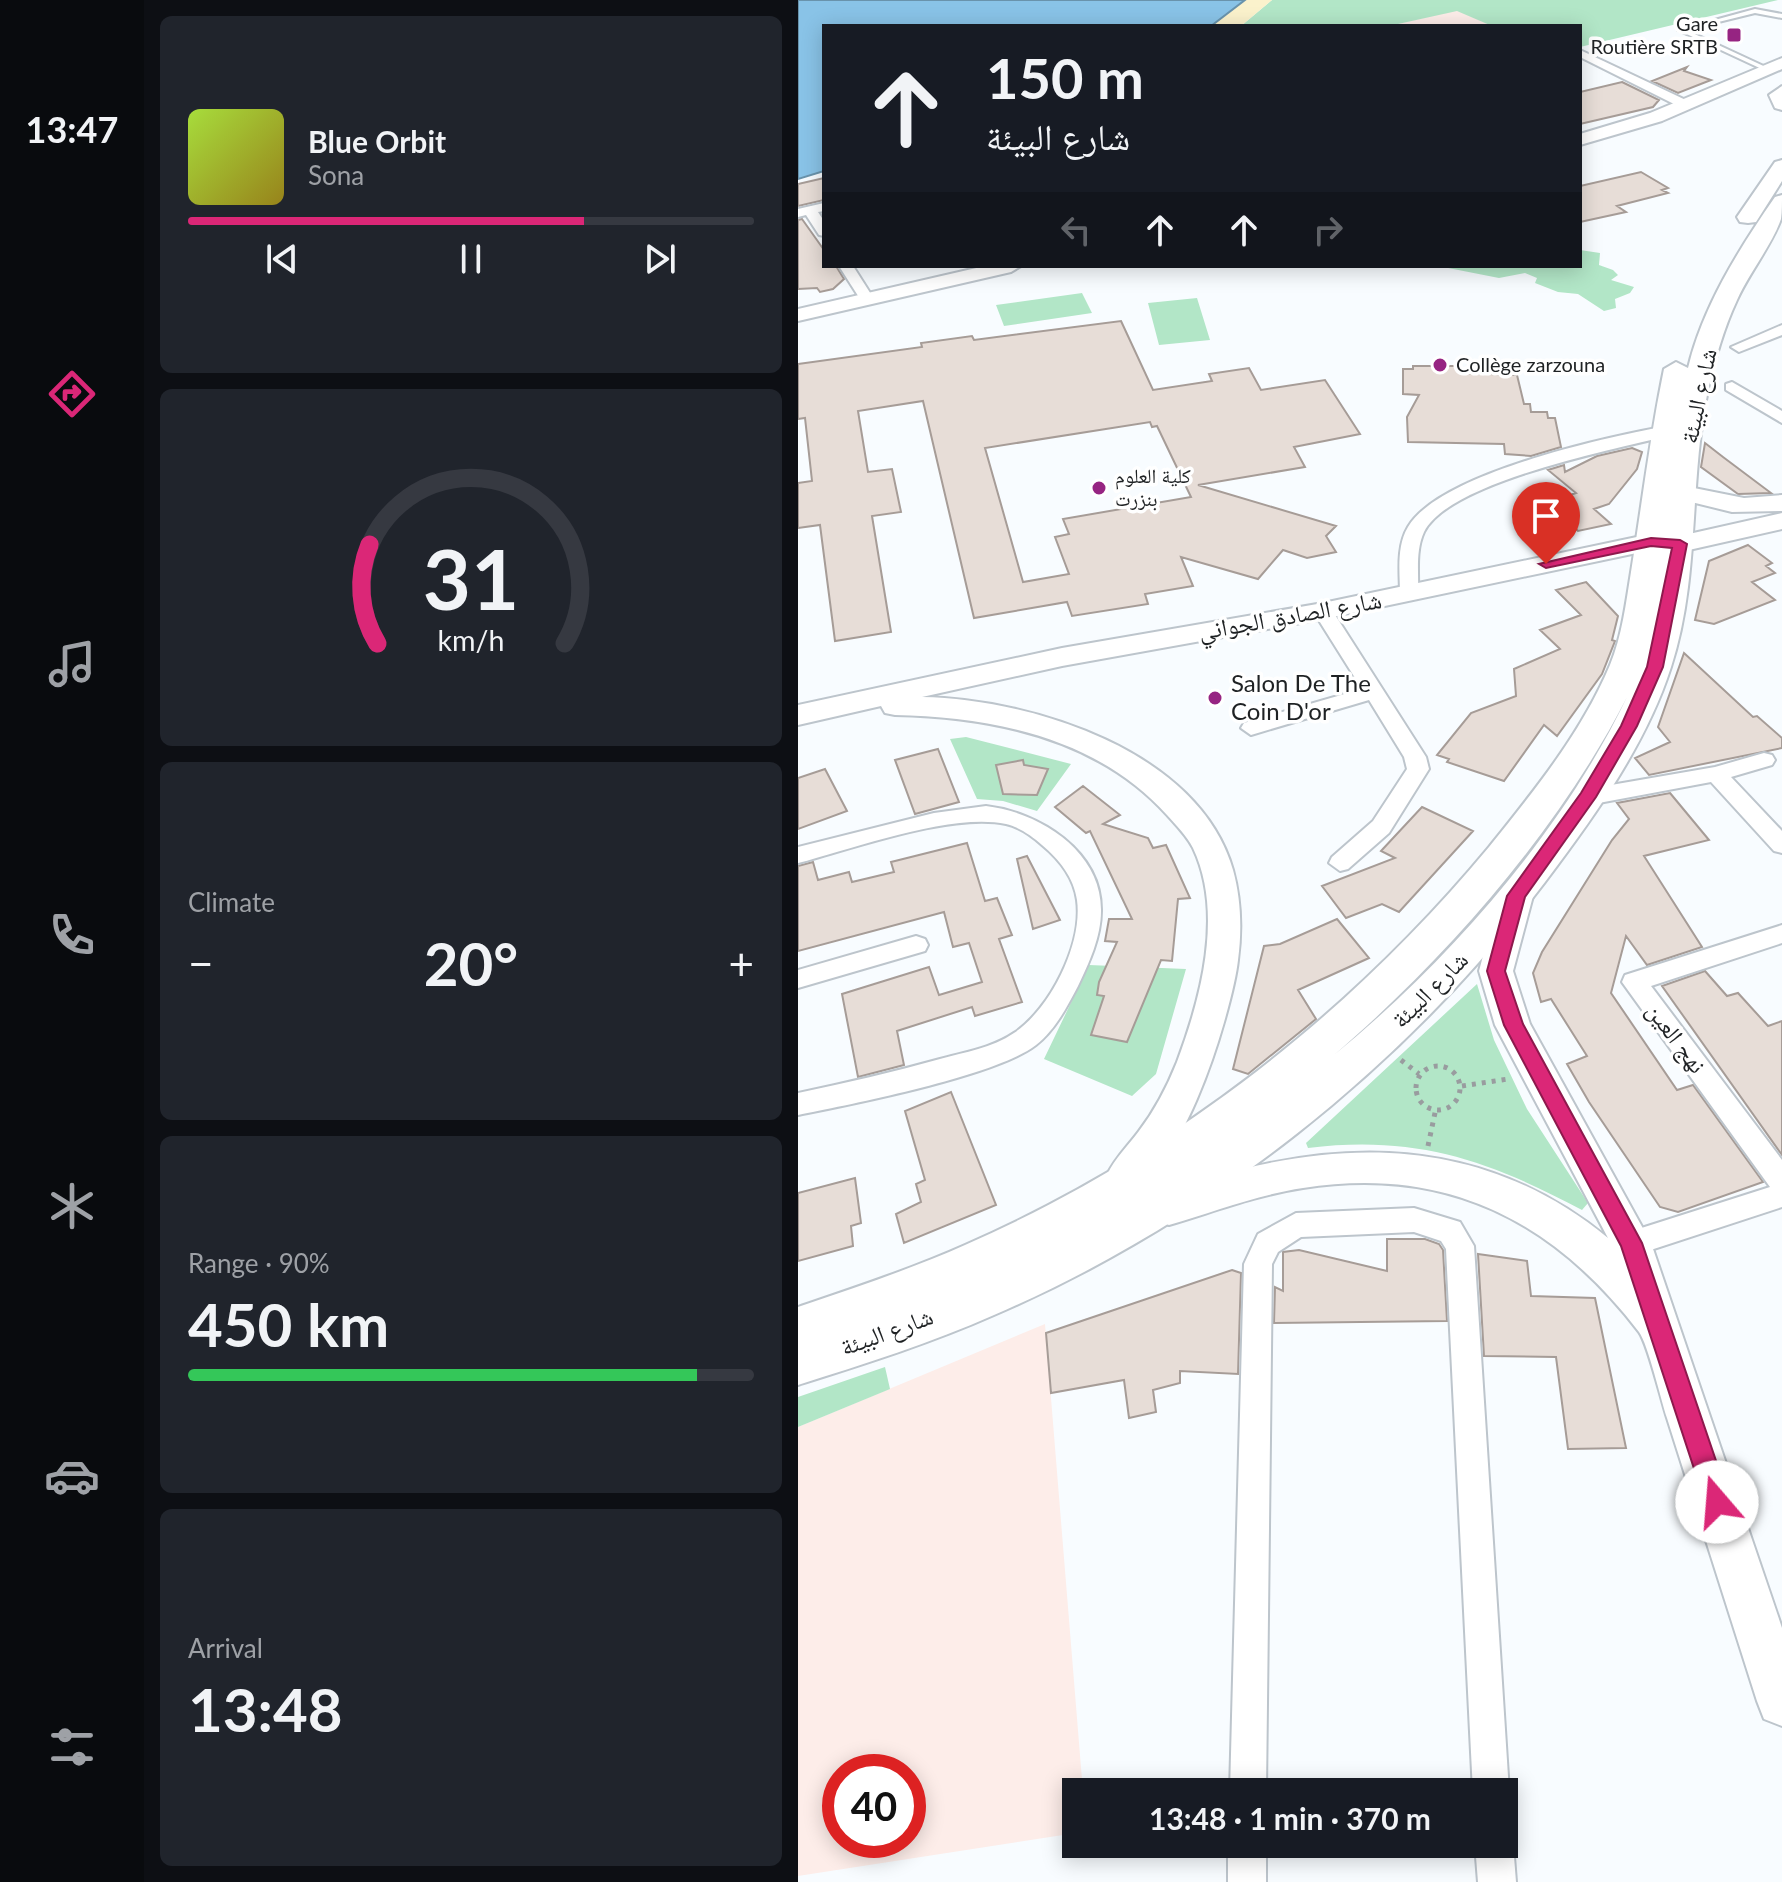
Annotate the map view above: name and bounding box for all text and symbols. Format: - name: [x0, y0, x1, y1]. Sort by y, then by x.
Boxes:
- place label: Gare Routière SRTB: [1591, 11, 1718, 58]
- marker: Gare Routière SRTB: [1725, 26, 1743, 44]
- text: 150 m: [986, 44, 1144, 111]
- icon: ahead: [854, 56, 958, 160]
- text: 13:47: [26, 107, 118, 151]
- text: شارع البيئة: [986, 114, 1130, 158]
- text: Blue Orbit: [308, 123, 446, 159]
- text: Sona: [308, 159, 364, 191]
- icon: left: [1054, 208, 1098, 252]
- icon: ahead: [1138, 208, 1182, 252]
- icon: ahead: [1222, 208, 1266, 252]
- icon: right: [1306, 208, 1350, 252]
- icon: previous: [260, 237, 304, 281]
- icon: pause: [449, 237, 493, 281]
- icon: next: [638, 237, 682, 281]
- street label: شارع البيئة: [1673, 346, 1724, 446]
- place label: Collège zarzouna: [1456, 352, 1605, 376]
- marker: Collège zarzouna: [1431, 356, 1449, 374]
- icon: directions: [44, 366, 100, 422]
- place label: كلية العلوم بنزرت: [1115, 463, 1191, 511]
- marker: كلية العلوم بنزرت: [1090, 479, 1108, 497]
- pin: [1512, 482, 1580, 564]
- icon: arrive: [1524, 494, 1568, 538]
- text: 31: [423, 527, 519, 627]
- street label: شارع الصادق الجواني: [1196, 584, 1385, 651]
- text: km/h: [438, 623, 504, 657]
- icon: music: [44, 636, 100, 692]
- place label: Salon De The Coin D'or: [1231, 668, 1371, 725]
- marker: Salon De The Coin D'or: [1206, 689, 1224, 707]
- text: Climate: [188, 886, 275, 918]
- icon: phone: [44, 907, 100, 963]
- text: 20°: [424, 927, 518, 999]
- text: −: [188, 937, 214, 989]
- text: +: [728, 937, 754, 989]
- street label: شارع البيئة: [1385, 945, 1475, 1035]
- street label: نهج العين: [1640, 996, 1713, 1079]
- icon: climate: [44, 1178, 100, 1234]
- text: Range · 90%: [188, 1247, 330, 1279]
- text: 450 km: [188, 1288, 389, 1360]
- street label: شارع البيئة: [836, 1301, 937, 1363]
- icon: car: [44, 1448, 100, 1504]
- position arrow: [1675, 1460, 1759, 1544]
- text: Arrival: [188, 1632, 263, 1664]
- text: 13:48: [188, 1673, 343, 1745]
- icon: filters: [44, 1719, 100, 1775]
- speed limit sign: 40: [822, 1754, 926, 1858]
- text: 13:48 · 1 min · 370 m: [1149, 1800, 1431, 1836]

